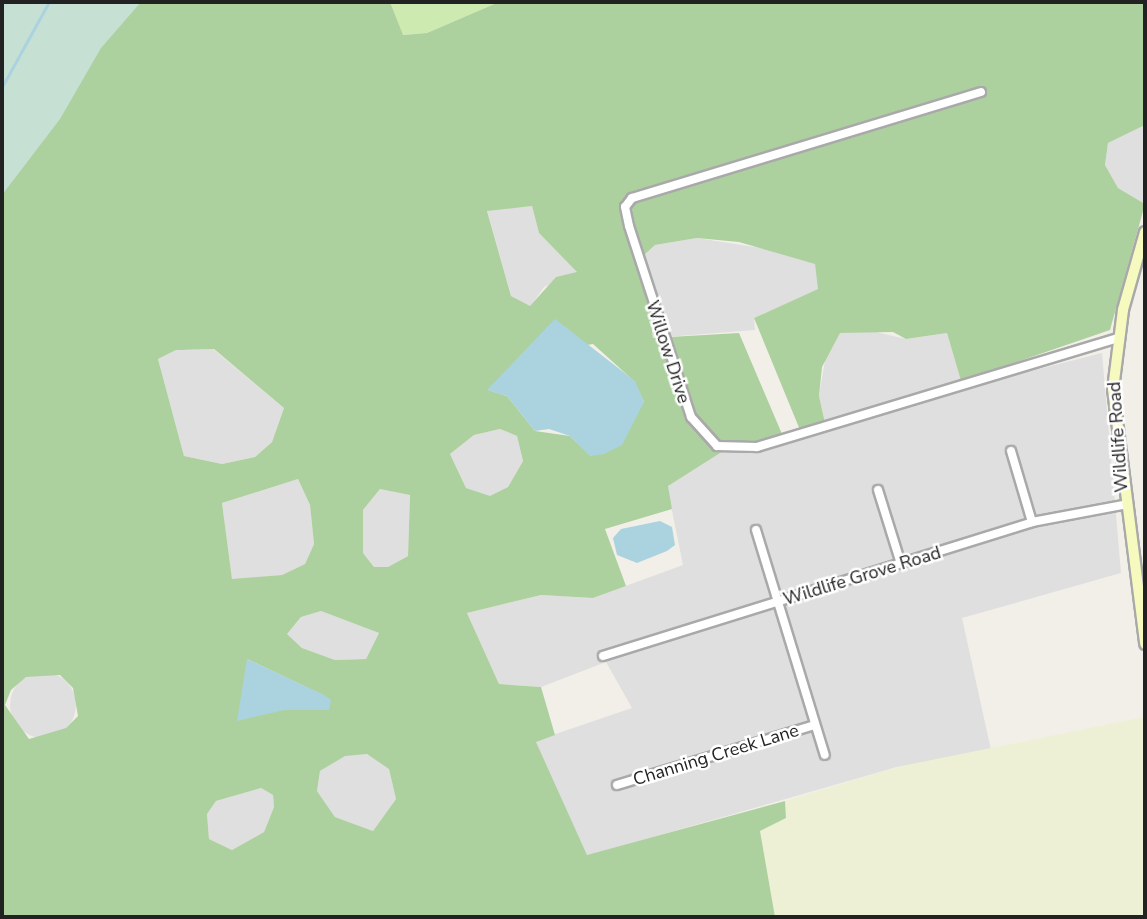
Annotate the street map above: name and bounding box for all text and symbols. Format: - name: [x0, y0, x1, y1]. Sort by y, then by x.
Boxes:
- street label: Willow Drive: [641, 298, 695, 406]
- street label: Wildlife Road: [1103, 381, 1133, 493]
- street label: Wildlife Grove Road: [781, 542, 943, 610]
- street label: Channing Creek Lane: [630, 719, 802, 791]

